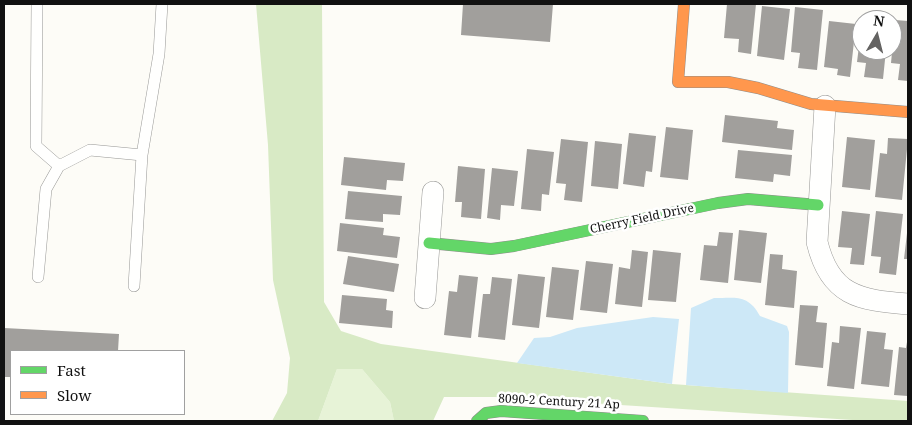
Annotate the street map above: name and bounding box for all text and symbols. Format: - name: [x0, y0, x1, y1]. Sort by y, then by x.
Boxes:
- north arrow: [852, 10, 902, 60]
- text: N: [872, 10, 886, 31]
- street label: Cherry Field Drive: [589, 201, 695, 237]
- legend: [10, 350, 185, 415]
- text: Fast: [57, 360, 86, 380]
- text: Slow: [57, 385, 91, 405]
- street label: 8090-2 Century 21 Ap: [498, 392, 620, 412]

